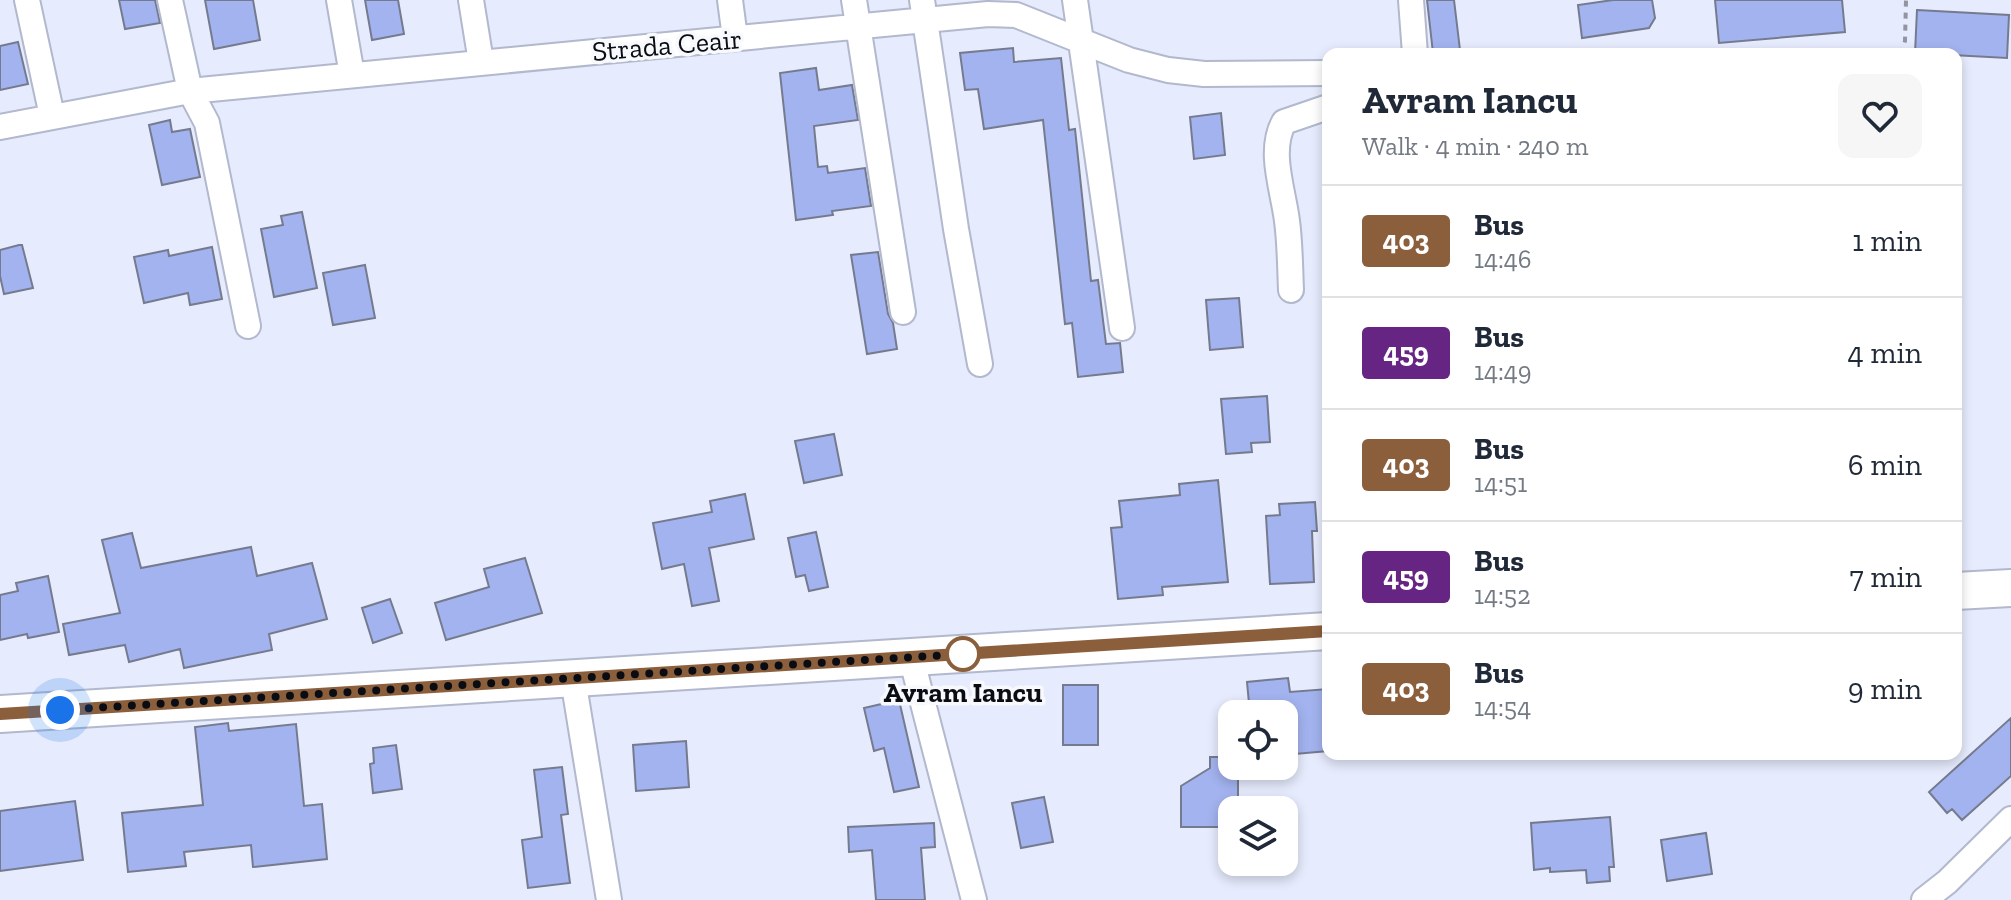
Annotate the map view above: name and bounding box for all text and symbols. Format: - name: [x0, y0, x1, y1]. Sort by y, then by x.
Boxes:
- street label: Strada Ceair: [591, 22, 743, 68]
- button: heart: [1838, 74, 1922, 158]
- text: Avram Iancu: [1362, 77, 1578, 123]
- text: Walk · 4 min · 240 m: [1362, 130, 1588, 162]
- text: Bus: [1474, 207, 1524, 243]
- text: 1 min: [1852, 223, 1922, 259]
- text: 403: [1382, 224, 1430, 257]
- text: 14:46: [1474, 243, 1532, 275]
- text: Bus: [1474, 319, 1524, 355]
- text: 4 min: [1848, 335, 1922, 371]
- text: 459: [1383, 336, 1429, 369]
- text: 14:49: [1474, 355, 1532, 387]
- text: Bus: [1474, 431, 1524, 467]
- text: 6 min: [1848, 447, 1922, 483]
- text: 403: [1382, 448, 1430, 481]
- text: 14:51: [1474, 467, 1527, 499]
- text: Bus: [1474, 543, 1524, 579]
- text: 7 min: [1850, 559, 1922, 595]
- text: 459: [1383, 560, 1429, 593]
- text: 14:52: [1474, 579, 1531, 611]
- marker: Avram Iancu: [946, 637, 980, 671]
- text: Bus: [1474, 655, 1524, 691]
- text: 9 min: [1848, 671, 1922, 707]
- text: 403: [1382, 672, 1430, 705]
- place label: Avram Iancu: [884, 676, 1042, 709]
- your location: [40, 690, 80, 730]
- text: 14:54: [1474, 691, 1531, 723]
- map controls: [1218, 700, 1298, 876]
- button: locate: [1218, 700, 1298, 780]
- button: layers: [1218, 796, 1298, 876]

